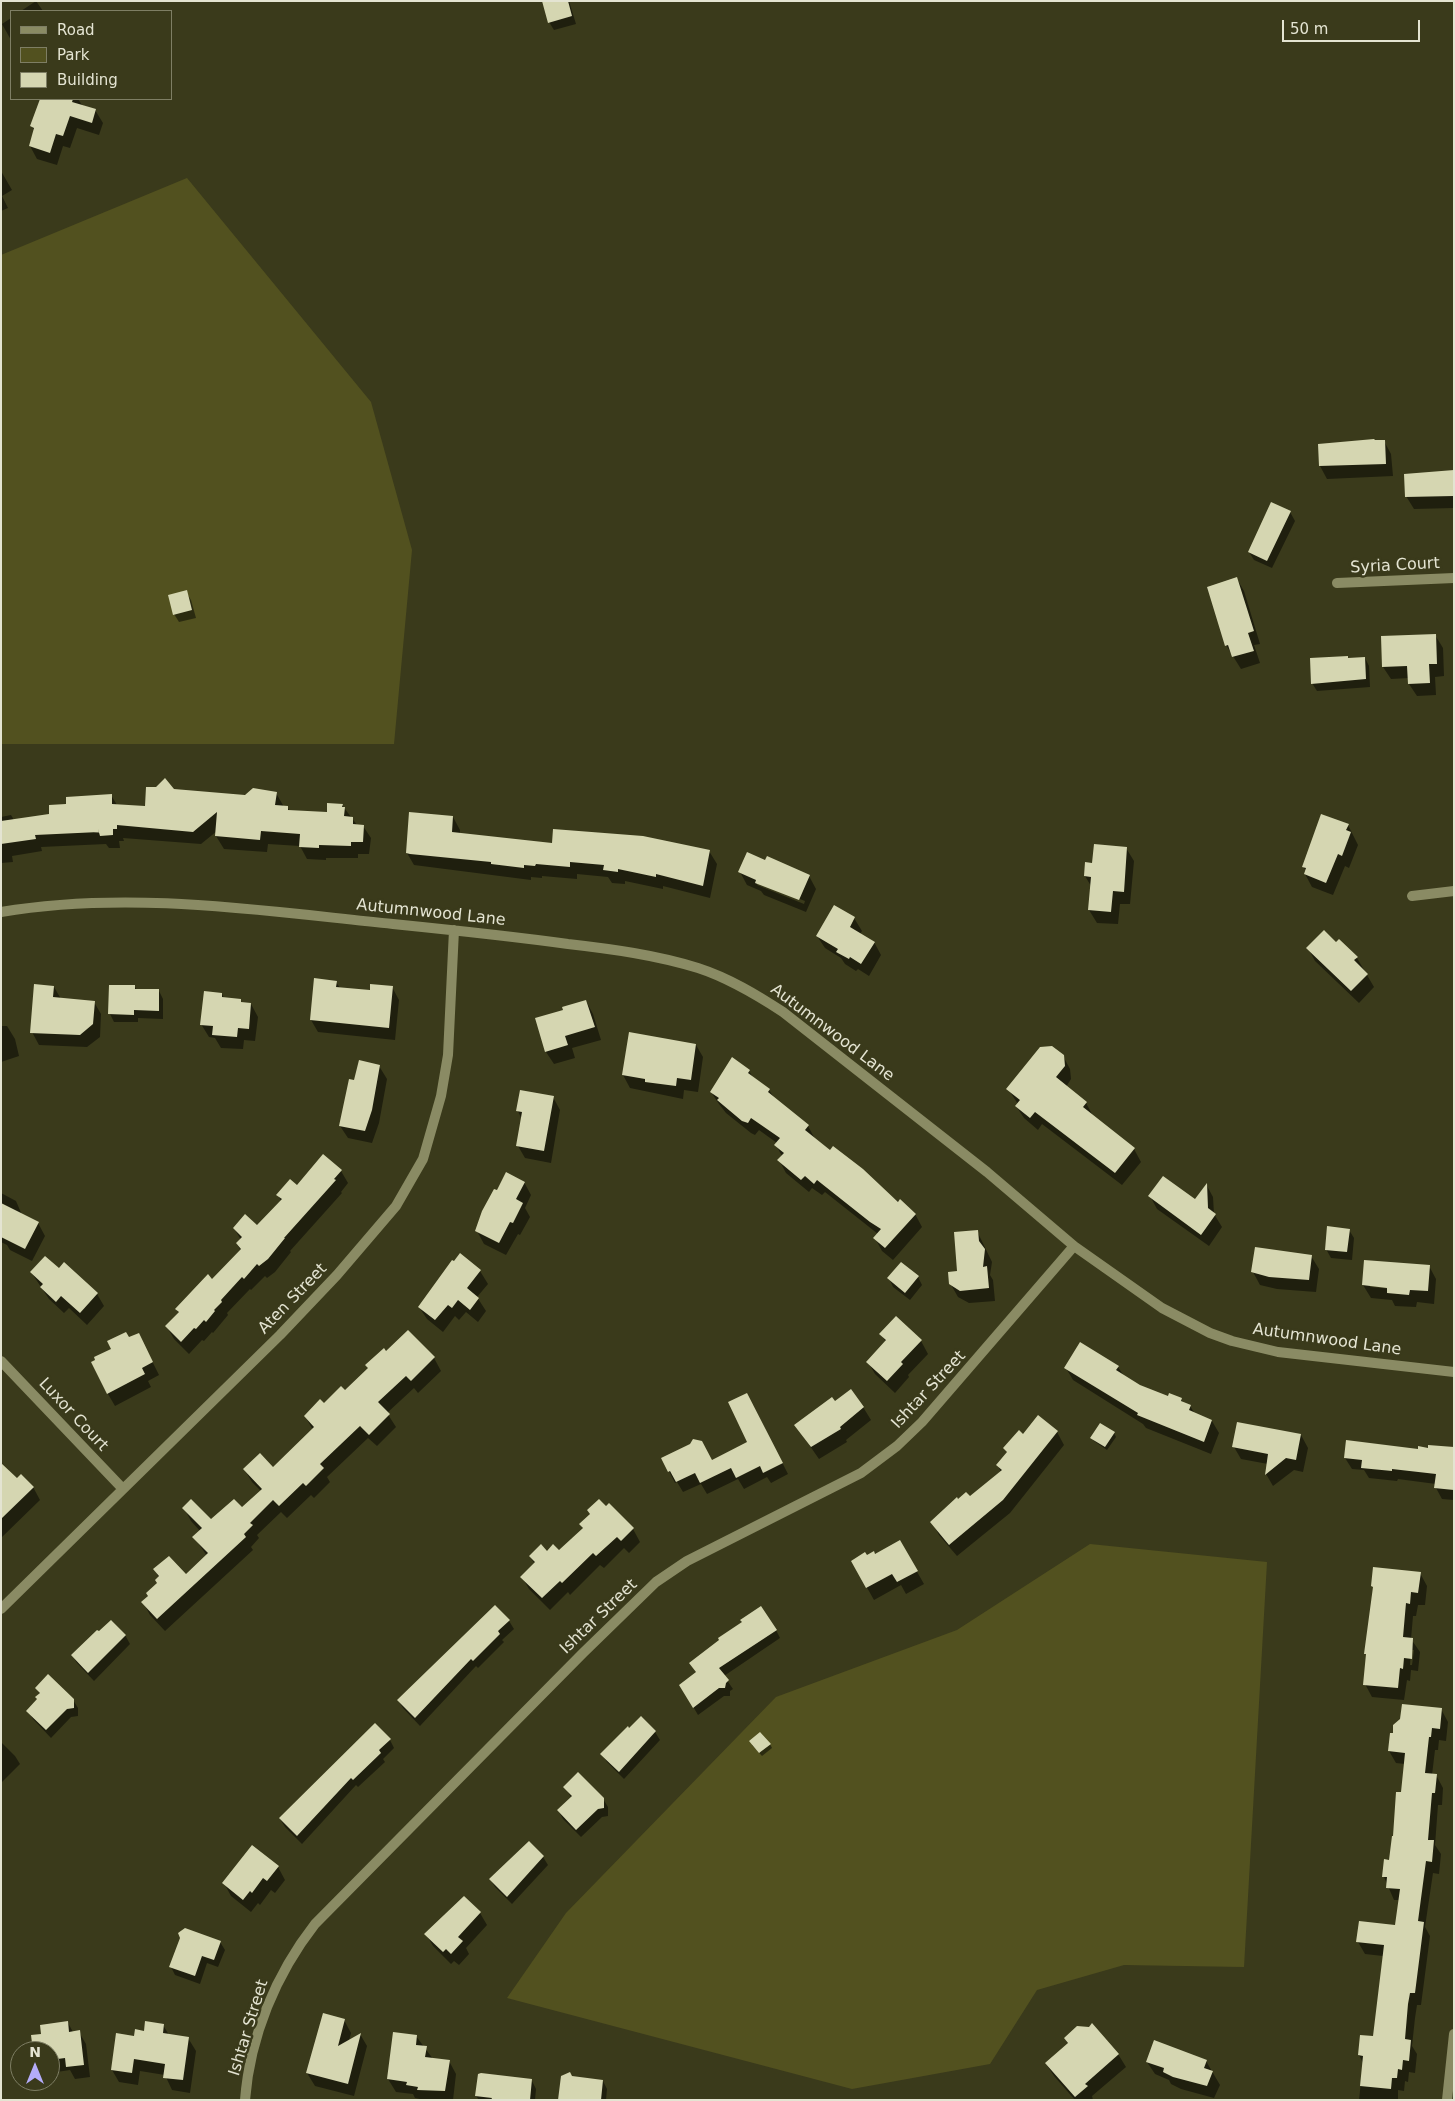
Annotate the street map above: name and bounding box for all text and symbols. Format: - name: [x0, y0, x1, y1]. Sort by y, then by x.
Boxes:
- legend: [10, 10, 172, 100]
- scale bar: [1285, 10, 1422, 42]
- text: 50 m: [1290, 20, 1328, 38]
- text: Road: [57, 21, 95, 39]
- text: Park: [57, 46, 89, 64]
- text: Building: [57, 71, 118, 89]
- street label: Syria Court: [1350, 554, 1440, 578]
- street label: Autumnwood Lane: [355, 896, 507, 930]
- street label: Autumnwood Lane: [766, 980, 898, 1086]
- street label: Aten Street: [255, 1260, 331, 1338]
- street label: Autumnwood Lane: [1251, 1320, 1403, 1360]
- street label: Ishtar Street: [888, 1347, 970, 1433]
- street label: Luxor Court: [34, 1374, 112, 1456]
- street label: Ishtar Street: [557, 1576, 641, 1658]
- street label: Ishtar Street: [225, 1978, 273, 2078]
- north arrow: [10, 2041, 60, 2091]
- text: N: [29, 2044, 41, 2060]

